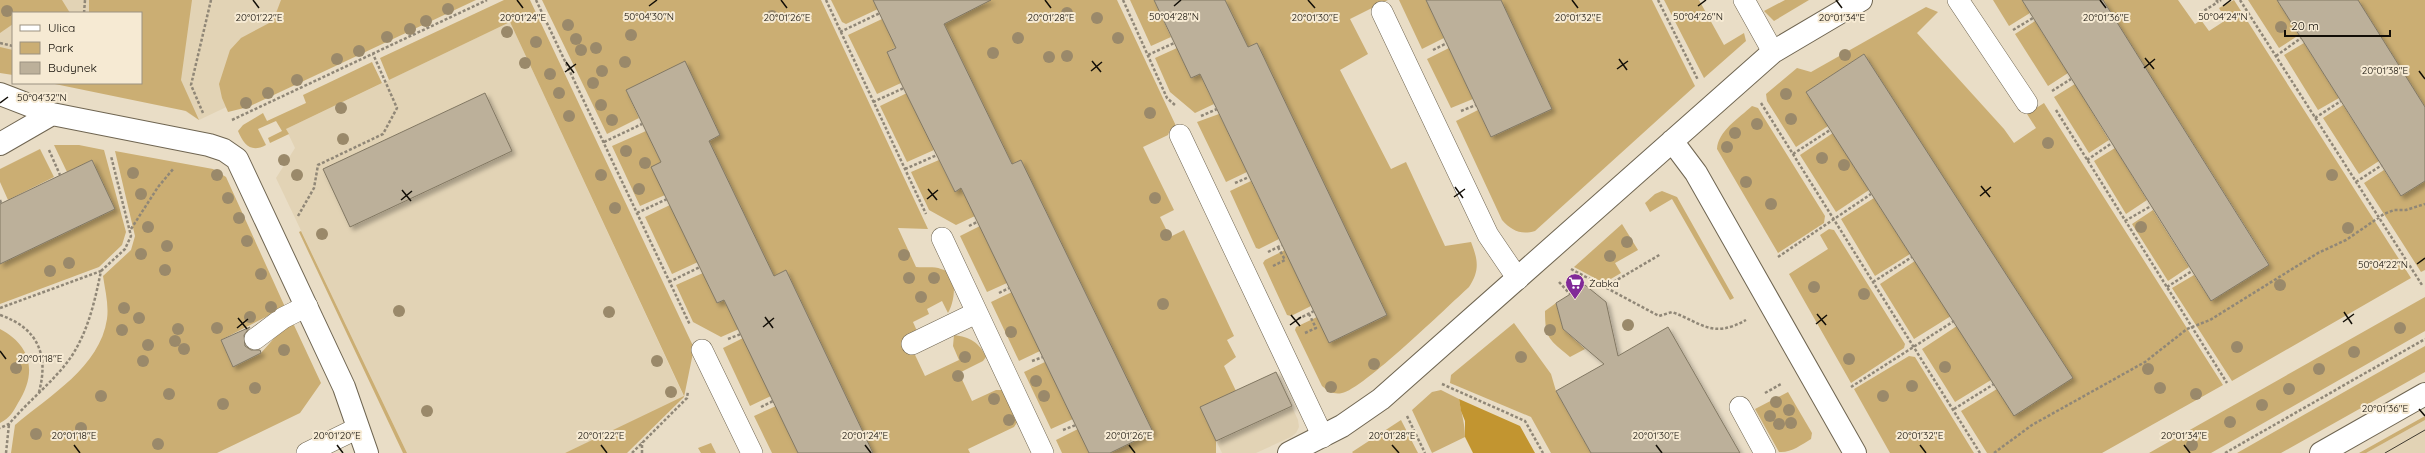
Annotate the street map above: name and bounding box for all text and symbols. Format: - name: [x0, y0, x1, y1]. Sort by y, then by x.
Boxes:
- text: 50°04'30"N: [624, 10, 674, 23]
- text: 50°04'28"N: [1149, 10, 1199, 23]
- text: 50°04'26"N: [1673, 10, 1723, 23]
- text: 50°04'24"N: [2198, 10, 2248, 23]
- text: 20°01'22"E: [236, 11, 283, 24]
- text: 20°01'24"E: [500, 11, 547, 24]
- text: 20°01'26"E: [764, 11, 811, 24]
- text: 20°01'28"E: [1028, 11, 1075, 24]
- text: 20°01'30"E: [1291, 11, 1339, 24]
- text: 20°01'32"E: [1555, 11, 1602, 24]
- text: 20°01'34"E: [1819, 11, 1866, 24]
- text: 20°01'36"E: [2083, 11, 2130, 24]
- legend: [12, 12, 142, 84]
- scale bar: [2285, 12, 2390, 38]
- text: 20 m: [2291, 18, 2319, 33]
- text: Ulica: [48, 20, 75, 35]
- text: Park: [48, 40, 73, 55]
- text: Budynek: [48, 60, 97, 75]
- text: 20°01'38"E: [2362, 64, 2409, 77]
- text: 50°04'32"N: [17, 91, 67, 104]
- text: 50°04'22"N: [2358, 258, 2408, 271]
- supermarket icon: Żabka: [1564, 272, 1586, 300]
- place label: Żabka: [1589, 277, 1619, 290]
- text: 20°01'18"E: [18, 352, 63, 365]
- text: 20°01'36"E: [2362, 402, 2409, 415]
- text: 20°01'18"E: [52, 429, 97, 442]
- text: 20°01'20"E: [313, 429, 361, 442]
- text: 20°01'22"E: [578, 429, 625, 442]
- text: 20°01'24"E: [842, 429, 889, 442]
- text: 20°01'26"E: [1106, 429, 1153, 442]
- text: 20°01'28"E: [1369, 429, 1416, 442]
- text: 20°01'30"E: [1632, 429, 1680, 442]
- text: 20°01'32"E: [1897, 429, 1944, 442]
- text: 20°01'34"E: [2161, 429, 2208, 442]

